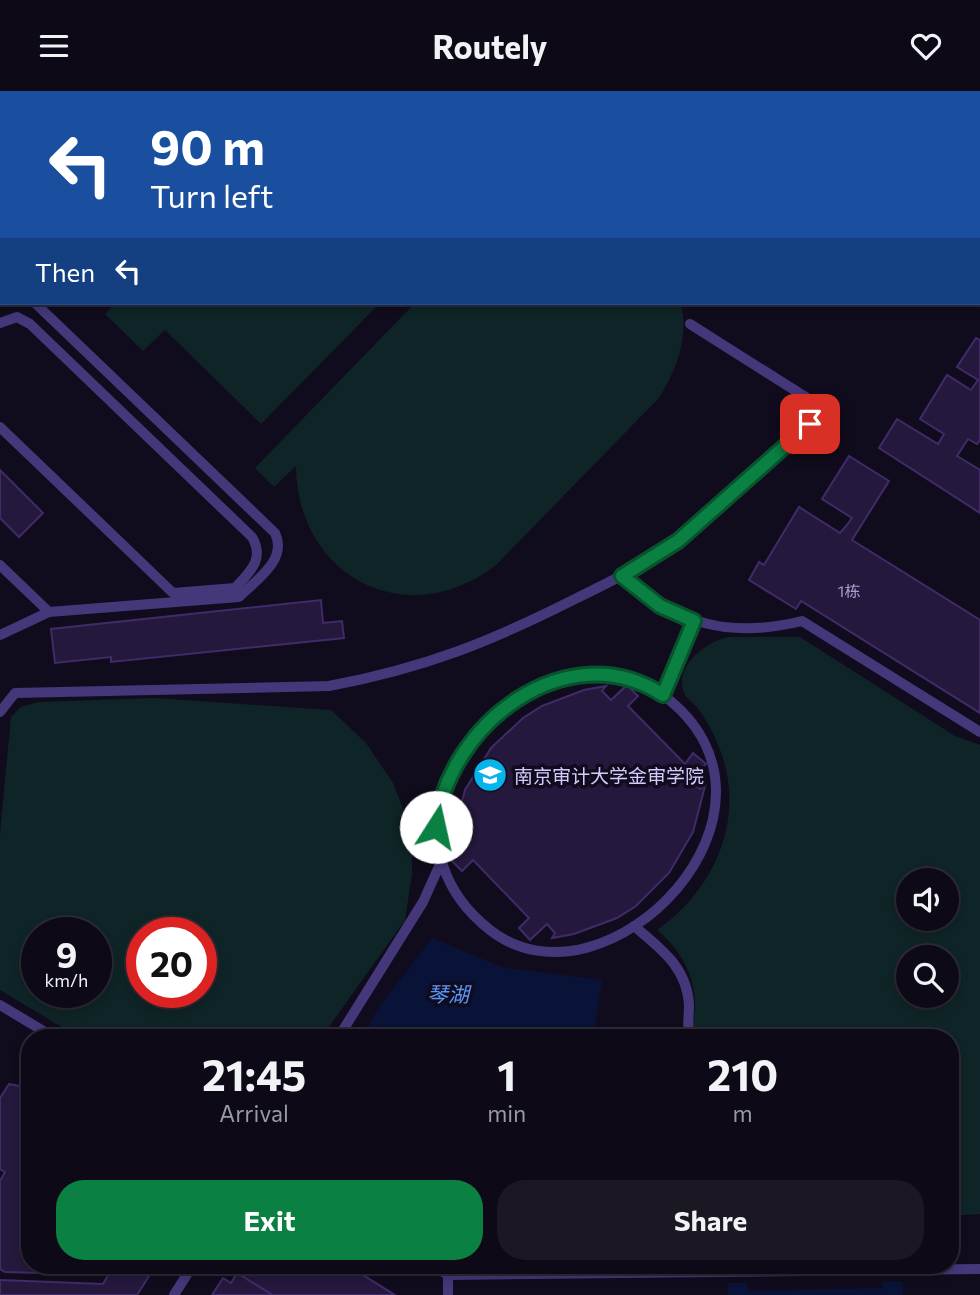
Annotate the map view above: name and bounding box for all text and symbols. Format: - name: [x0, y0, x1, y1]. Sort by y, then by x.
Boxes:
- text: Routely: [433, 26, 547, 66]
- icon: menu: [35, 27, 73, 65]
- icon: heart: [907, 27, 945, 65]
- text: 90 m: [150, 115, 265, 175]
- icon: left: [35, 119, 126, 210]
- text: Turn left: [150, 175, 274, 215]
- icon: left: [109, 252, 147, 290]
- text: Then: [35, 256, 95, 287]
- pin: [780, 394, 840, 454]
- icon: arrive: [791, 405, 829, 443]
- house number: 1栋: [838, 581, 860, 600]
- school or university icon: 南京审计大学金审学院: [471, 756, 509, 794]
- place label: 南京审计大学金审学院: [514, 764, 704, 787]
- position arrow: [399, 790, 473, 864]
- map controls: [896, 868, 959, 1008]
- button: sound: [896, 868, 959, 931]
- speed limit sign: 20: [126, 917, 217, 1008]
- text: 9: [56, 932, 77, 975]
- button: search: [896, 945, 959, 1008]
- text: km/h: [45, 969, 88, 991]
- water label: 琴湖: [427, 981, 472, 1006]
- text: 21:45: [202, 1048, 306, 1100]
- text: 1: [497, 1048, 516, 1100]
- text: 210: [707, 1048, 778, 1100]
- text: Arrival: [219, 1099, 289, 1127]
- text: min: [487, 1099, 526, 1127]
- text: m: [733, 1099, 753, 1127]
- button: Exit: [56, 1180, 483, 1260]
- button: Share: [497, 1180, 924, 1260]

